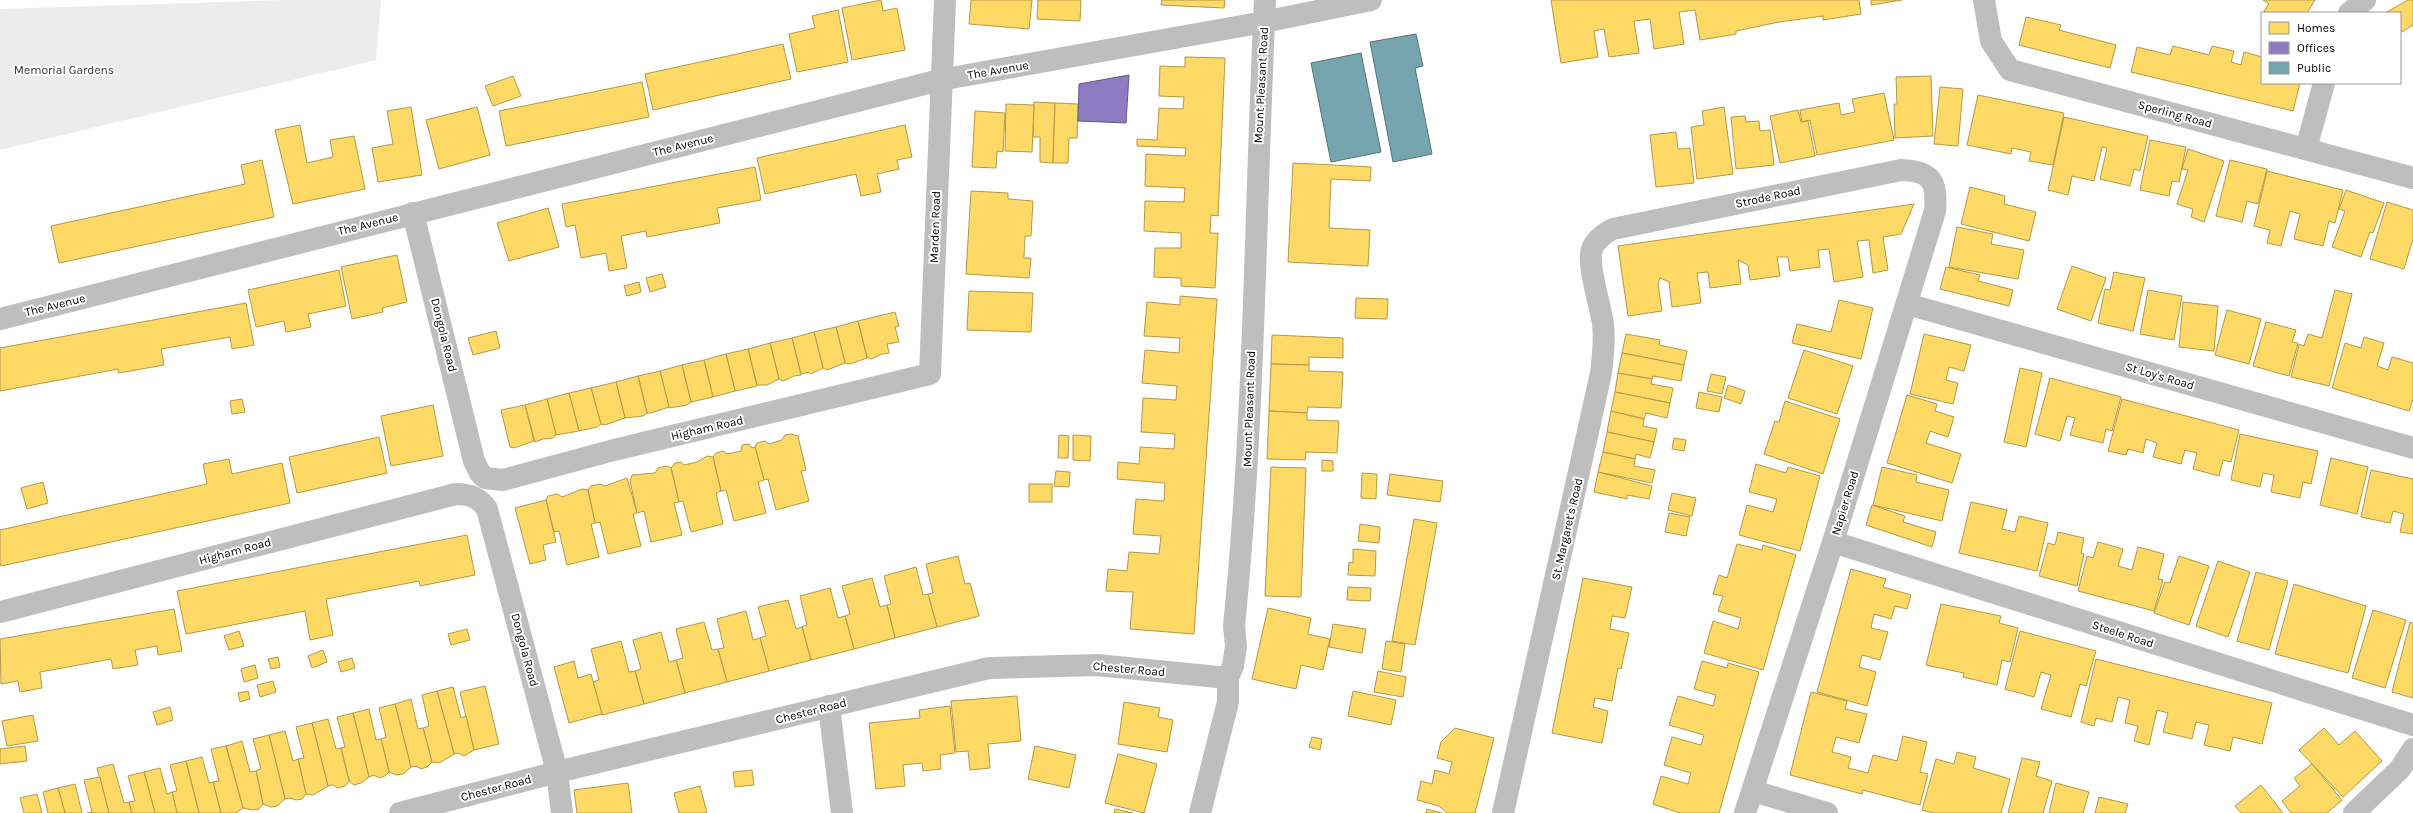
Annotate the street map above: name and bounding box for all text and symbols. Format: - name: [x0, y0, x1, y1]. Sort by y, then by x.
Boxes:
- legend: [2261, 12, 2401, 84]
- text: Homes: [2297, 21, 2335, 35]
- street label: Mount Pleasant Road: [1251, 26, 1271, 144]
- text: Offices: [2297, 41, 2335, 55]
- street label: The Avenue: [966, 58, 1030, 82]
- text: Public: [2297, 61, 2331, 75]
- park label: Memorial Gardens: [14, 63, 114, 77]
- street label: Sperling Road: [2136, 97, 2214, 131]
- street label: The Avenue: [651, 131, 715, 159]
- street label: Strode Road: [1734, 183, 1802, 211]
- street label: Marden Road: [927, 191, 943, 263]
- street label: The Avenue: [336, 210, 400, 238]
- street label: The Avenue: [23, 291, 87, 319]
- street label: Dongola Road: [428, 297, 460, 373]
- street label: Mount Pleasant Road: [1240, 351, 1258, 467]
- street label: St Loy's Road: [2124, 360, 2196, 392]
- street label: Higham Road: [669, 413, 745, 443]
- street label: Napier Road: [1829, 469, 1861, 537]
- street label: St. Margaret's Road: [1548, 477, 1586, 581]
- street label: Higham Road: [197, 535, 273, 567]
- street label: Dongola Road: [508, 612, 542, 688]
- street label: Steele Road: [2090, 617, 2156, 651]
- street label: Chester Road: [1092, 659, 1166, 679]
- street label: Chester Road: [774, 695, 848, 727]
- street label: Chester Road: [459, 772, 533, 804]

